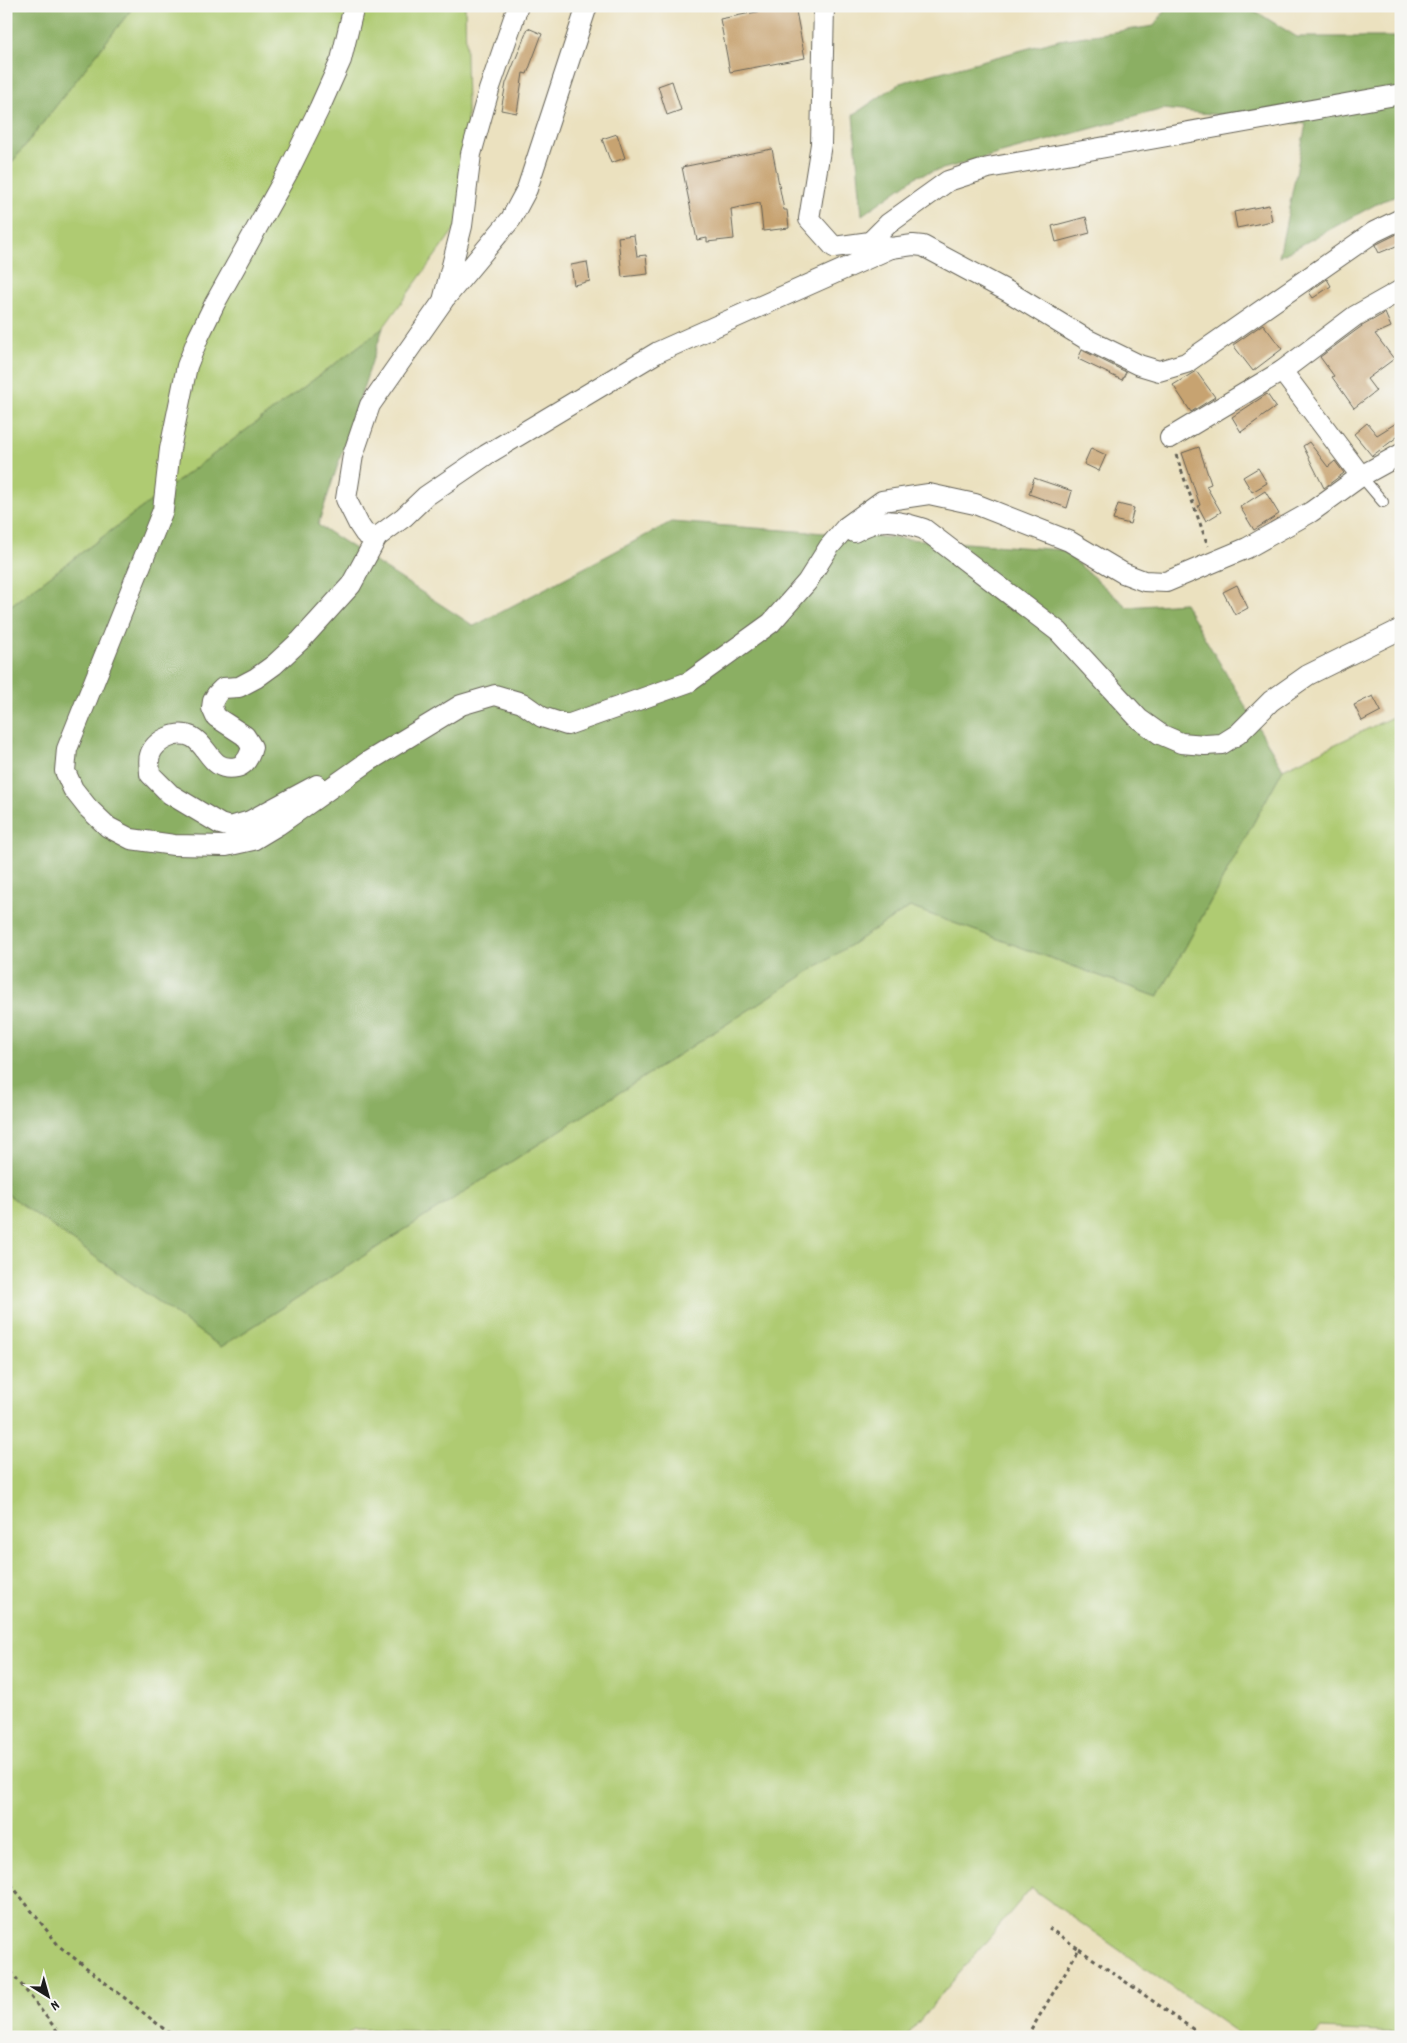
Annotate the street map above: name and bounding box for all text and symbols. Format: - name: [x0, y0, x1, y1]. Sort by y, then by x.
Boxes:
- north arrow: [22, 1970, 72, 2020]
- text: N: [46, 1995, 63, 2015]

